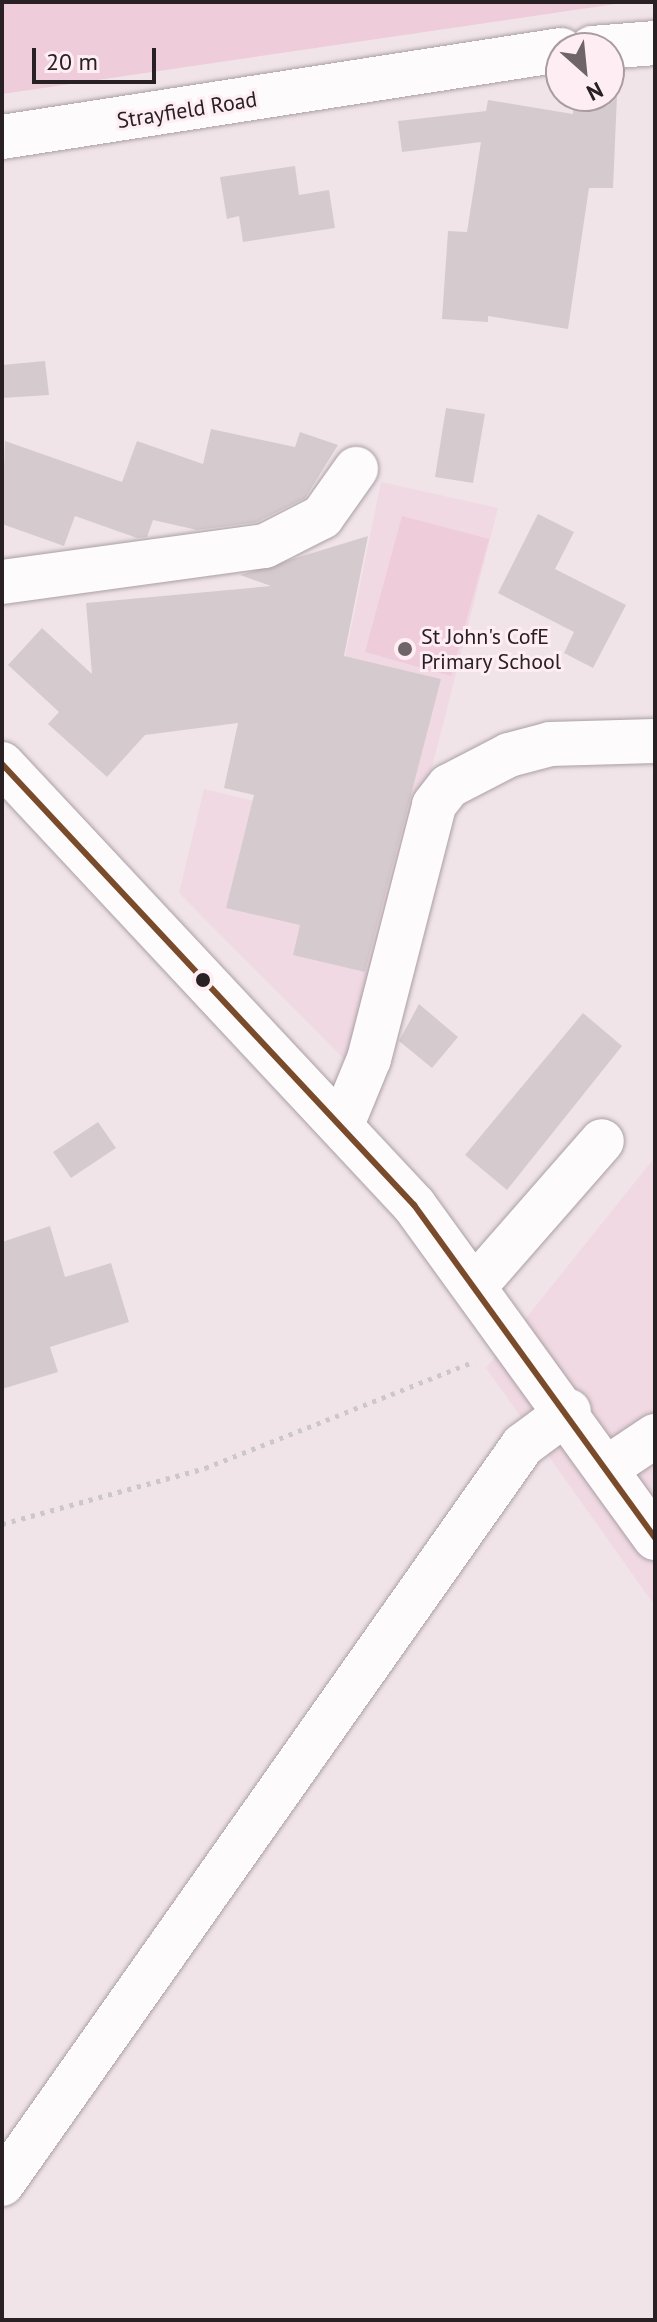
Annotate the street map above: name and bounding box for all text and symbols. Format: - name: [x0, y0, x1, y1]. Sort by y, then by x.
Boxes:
- scale bar: [36, 32, 160, 82]
- north arrow: [545, 32, 625, 112]
- text: 20 m: [46, 46, 98, 77]
- text: N: [582, 76, 608, 107]
- street label: Strayfield Road: [115, 86, 259, 134]
- place label: St John's CofE Primary School: [421, 623, 562, 674]
- marker: St John's CofE Primary School: [396, 640, 414, 658]
- unlabelled marker: [195, 972, 211, 988]

